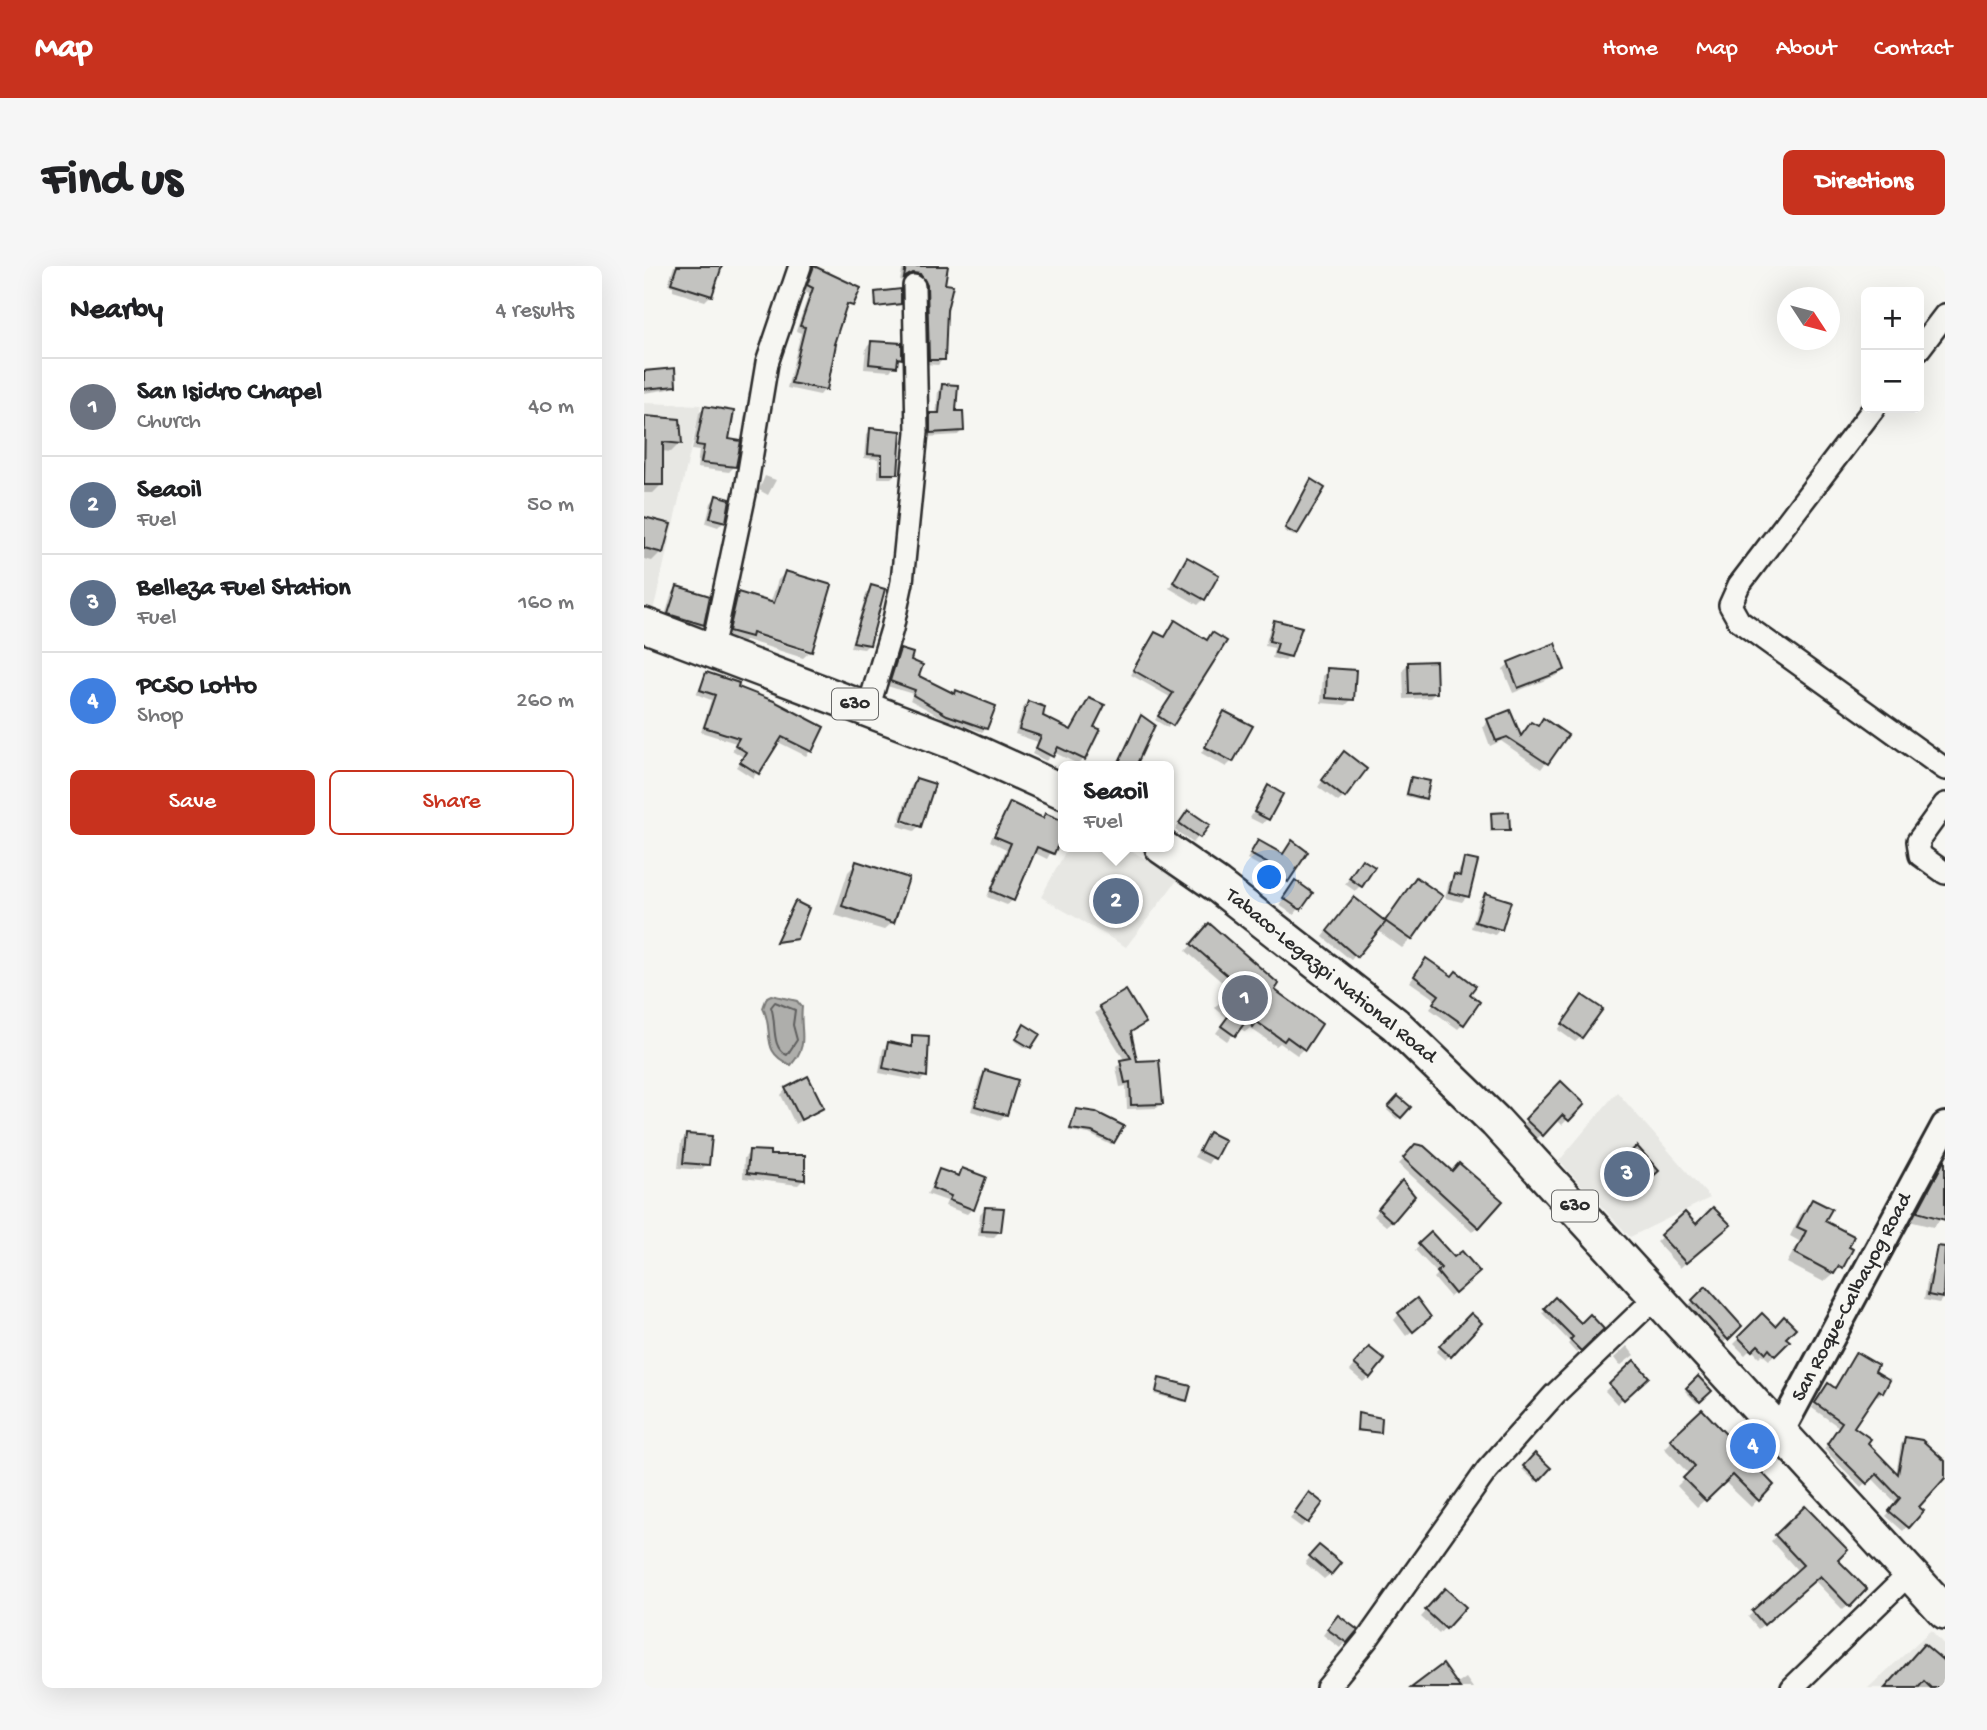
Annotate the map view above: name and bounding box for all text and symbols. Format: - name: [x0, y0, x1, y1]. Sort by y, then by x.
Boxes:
- text: Map: [35, 30, 92, 68]
- text: Home: [1602, 35, 1658, 64]
- text: Map: [1696, 35, 1738, 64]
- text: About: [1776, 35, 1836, 64]
- text: Contact: [1874, 35, 1952, 64]
- button: Directions: [1783, 150, 1945, 215]
- text: Find us: [42, 153, 182, 211]
- north arrow: [1777, 287, 1840, 350]
- map controls: [1861, 287, 1924, 413]
- button: +: [1861, 287, 1924, 350]
- text: Nearby: [70, 294, 163, 329]
- text: 4 results: [495, 298, 574, 325]
- button: −: [1861, 350, 1924, 413]
- text: San Isidro Chapel: [137, 378, 322, 409]
- text: 1: [88, 394, 98, 421]
- text: 40 m: [528, 394, 574, 421]
- text: Church: [137, 409, 201, 436]
- text: Seaoil: [137, 476, 202, 507]
- text: 2: [87, 492, 99, 519]
- text: 50 m: [527, 492, 574, 519]
- text: Fuel: [137, 507, 177, 534]
- text: Belleza Fuel Station: [137, 574, 351, 605]
- text: 3: [87, 590, 99, 617]
- text: 160 m: [518, 590, 574, 617]
- text: Fuel: [137, 605, 177, 632]
- text: PCSO Lotto: [137, 672, 257, 703]
- text: 4: [88, 688, 98, 715]
- text: 260 m: [516, 688, 574, 715]
- road number: 630: [832, 688, 878, 719]
- text: Shop: [137, 703, 183, 730]
- popup: [1058, 761, 1174, 852]
- button: Save: [70, 770, 315, 835]
- button: Share: [329, 770, 574, 835]
- text: Seaoil: [1084, 778, 1148, 809]
- text: Fuel: [1084, 809, 1123, 836]
- your location: [1252, 860, 1286, 894]
- pin: 2: [1093, 875, 1139, 927]
- street label: Tabaco-Legazpi National Road: [1218, 883, 1442, 1071]
- pin: 1: [1222, 972, 1268, 1024]
- pin: 3: [1604, 1148, 1650, 1200]
- street label: San Roque-Calbayog Road: [1787, 1188, 1919, 1407]
- road number: 630: [1552, 1190, 1598, 1222]
- pin: 4: [1730, 1420, 1776, 1472]

